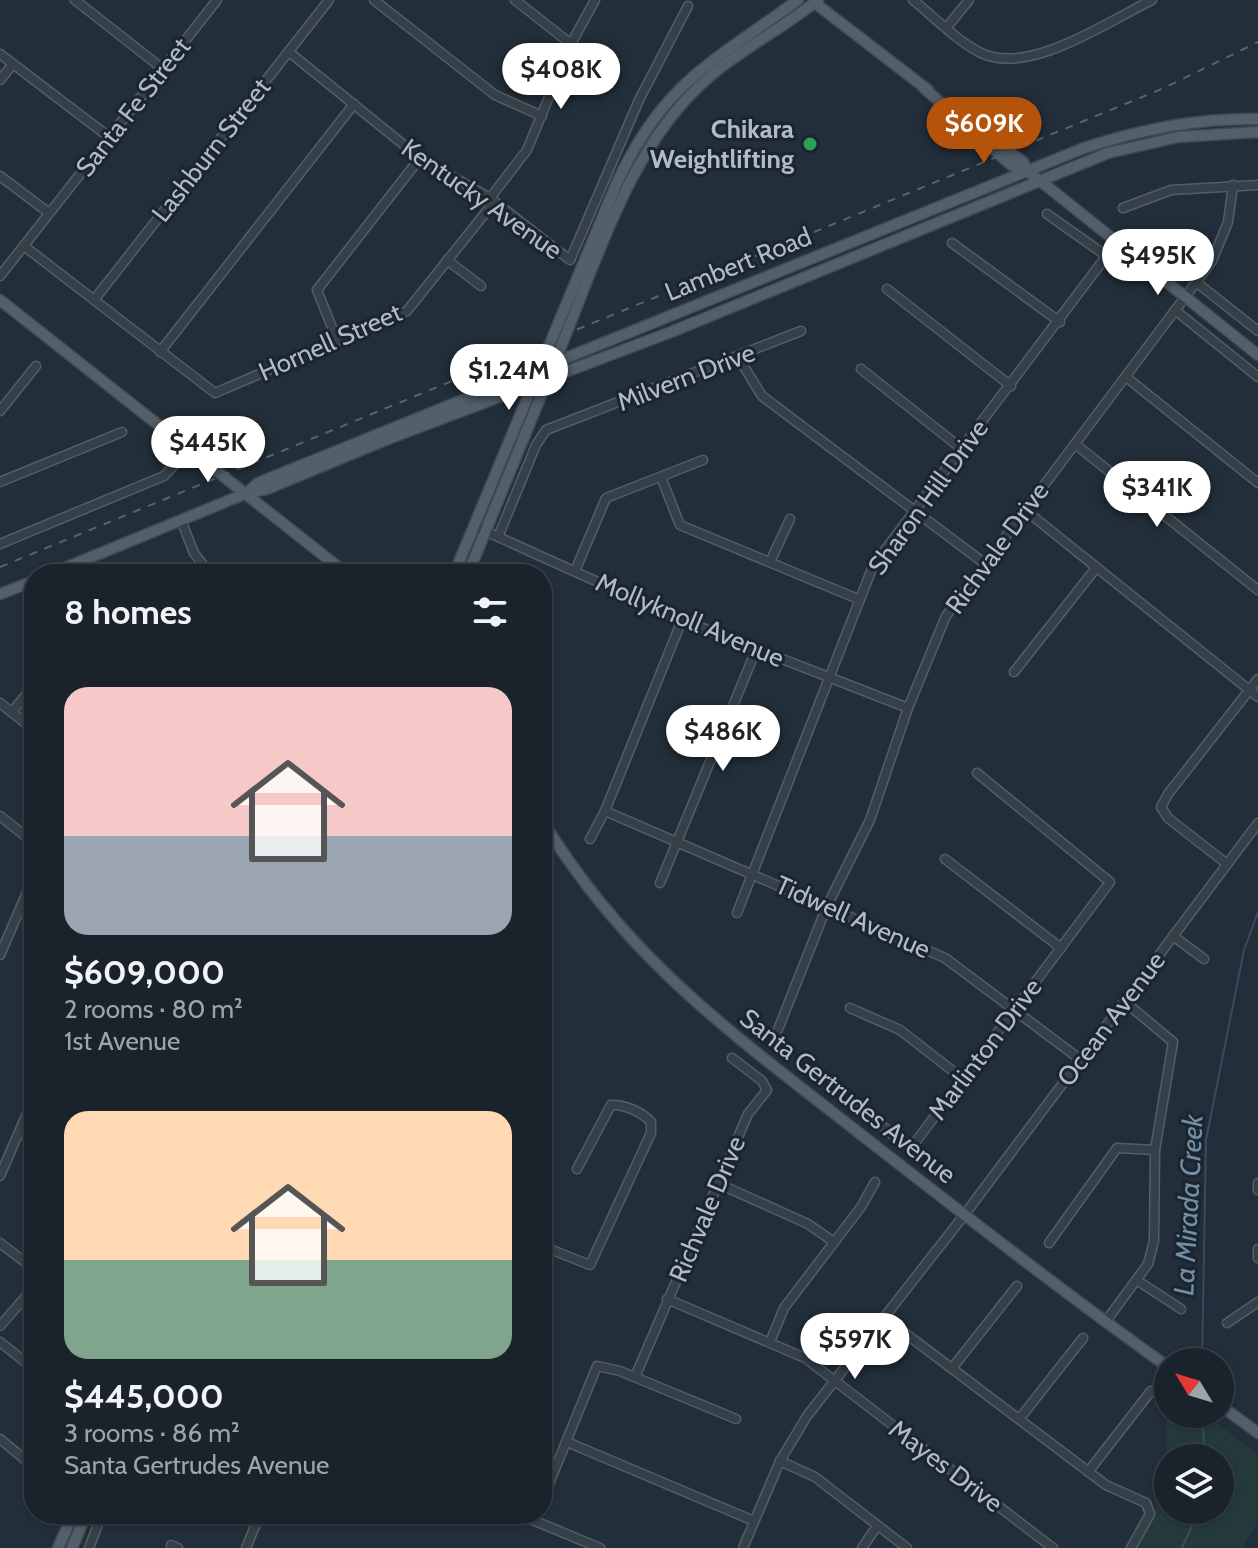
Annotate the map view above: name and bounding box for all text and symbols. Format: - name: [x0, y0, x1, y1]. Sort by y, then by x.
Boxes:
- street label: Santa Fe Street: [69, 31, 197, 183]
- pin: $408K: [505, 43, 617, 111]
- text: $408K: [520, 53, 602, 85]
- street label: Lashburn Street: [145, 71, 277, 228]
- pin: $609K: [928, 97, 1040, 165]
- text: $609K: [945, 107, 1023, 139]
- place label: Chikara Weightlifting: [650, 113, 794, 175]
- street label: Kentucky Avenue: [396, 132, 568, 266]
- marker: Chikara Weightlifting: [801, 135, 819, 153]
- street label: Lambert Road: [660, 220, 816, 308]
- pin: $495K: [1102, 229, 1214, 297]
- text: $495K: [1120, 239, 1196, 271]
- street label: Hornell Street: [253, 296, 407, 388]
- street label: Milvern Drive: [613, 336, 759, 418]
- pin: $1.24M: [444, 344, 574, 412]
- text: $1.24M: [468, 354, 550, 386]
- street label: Sharon Hill Drive: [861, 413, 995, 581]
- pin: $445K: [152, 416, 264, 484]
- text: $445K: [169, 426, 247, 458]
- pin: $341K: [1101, 461, 1213, 529]
- text: $341K: [1122, 471, 1192, 503]
- street label: Richvale Drive: [938, 476, 1056, 620]
- street label: Mollyknoll Avenue: [591, 566, 789, 674]
- icon: filters: [468, 590, 512, 634]
- text: 8 homes: [64, 591, 192, 633]
- pin: $486K: [667, 705, 779, 773]
- text: $486K: [684, 715, 762, 747]
- icon: home: [216, 739, 360, 883]
- street label: Tidwell Avenue: [771, 869, 935, 965]
- street label: Ocean Avenue: [1050, 945, 1172, 1093]
- text: $609,000: [64, 951, 225, 993]
- street label: Marlinton Drive: [921, 972, 1049, 1126]
- text: 2 rooms · 80 m²: [64, 993, 243, 1025]
- street label: Santa Gertrudes Avenue: [734, 1002, 962, 1190]
- text: 1st Avenue: [64, 1025, 180, 1057]
- water label: La Mirada Creek: [1166, 1113, 1210, 1296]
- street label: Richvale Drive: [662, 1131, 752, 1287]
- icon: home: [216, 1163, 360, 1307]
- pin: $597K: [799, 1313, 911, 1381]
- text: $597K: [818, 1323, 892, 1355]
- north arrow: [1154, 1348, 1234, 1428]
- map controls: [1154, 1348, 1234, 1524]
- text: $445,000: [64, 1375, 224, 1417]
- street label: Mayes Drive: [883, 1413, 1009, 1519]
- text: 3 rooms · 86 m²: [64, 1417, 240, 1449]
- button: layers: [1154, 1444, 1234, 1524]
- text: Santa Gertrudes Avenue: [64, 1449, 329, 1481]

